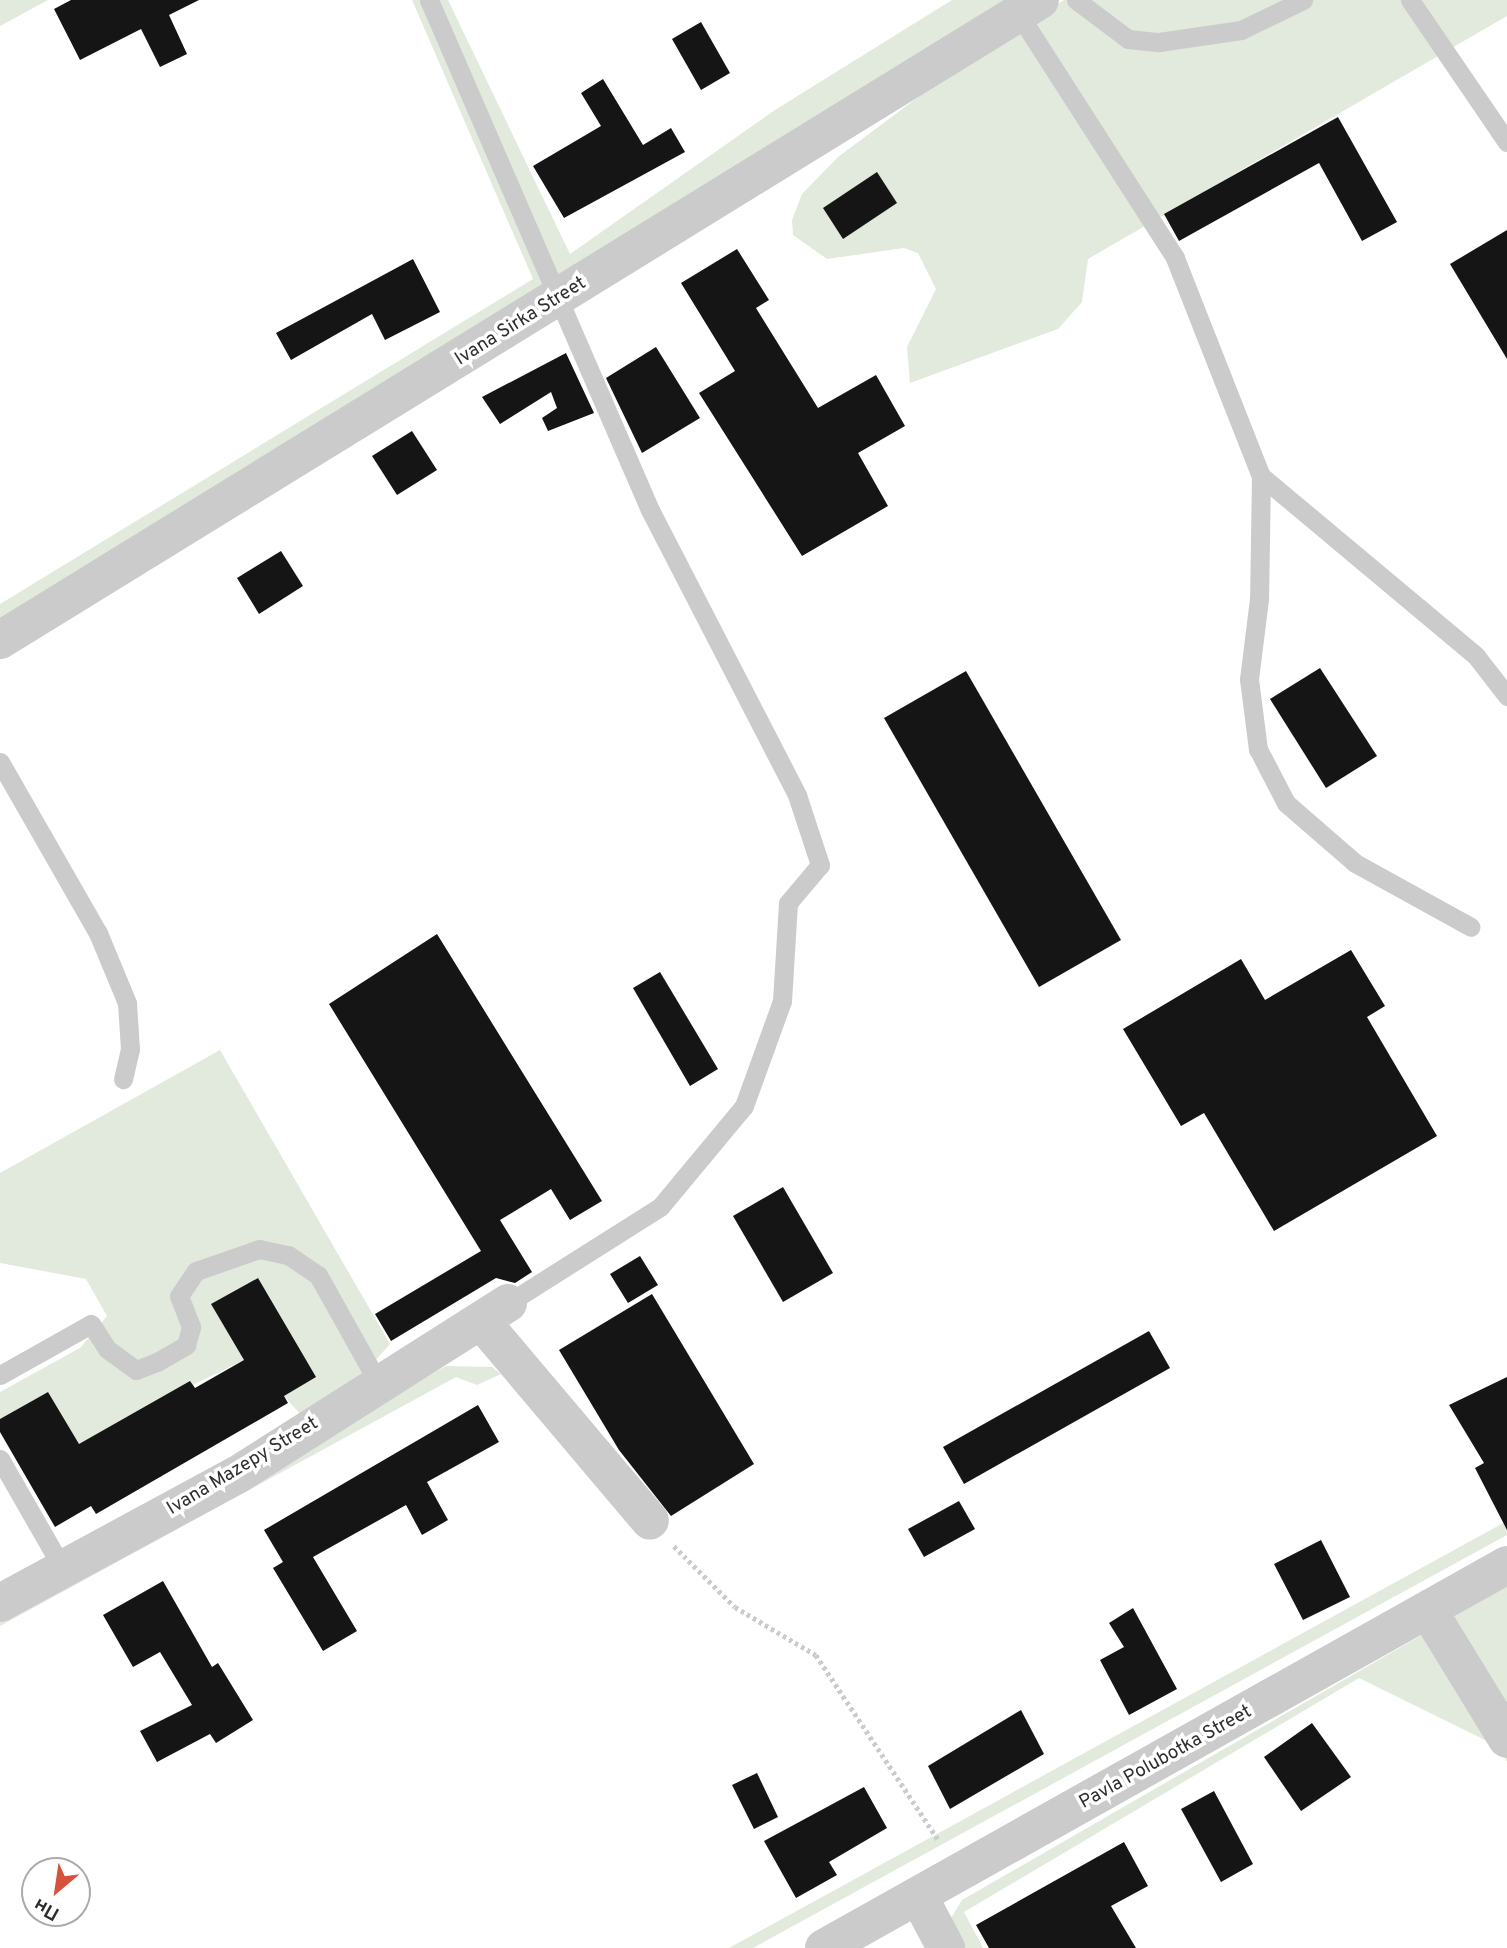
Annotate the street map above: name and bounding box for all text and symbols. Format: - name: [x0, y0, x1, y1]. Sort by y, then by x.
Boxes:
- street label: Ivana Sirka Street: [451, 273, 591, 371]
- street label: Ivana Mazepy Street: [163, 1413, 323, 1521]
- street label: Pavla Polubotka Street: [1076, 1701, 1256, 1815]
- north arrow: [21, 1857, 91, 1927]
- text: Пн: [30, 1892, 64, 1925]

